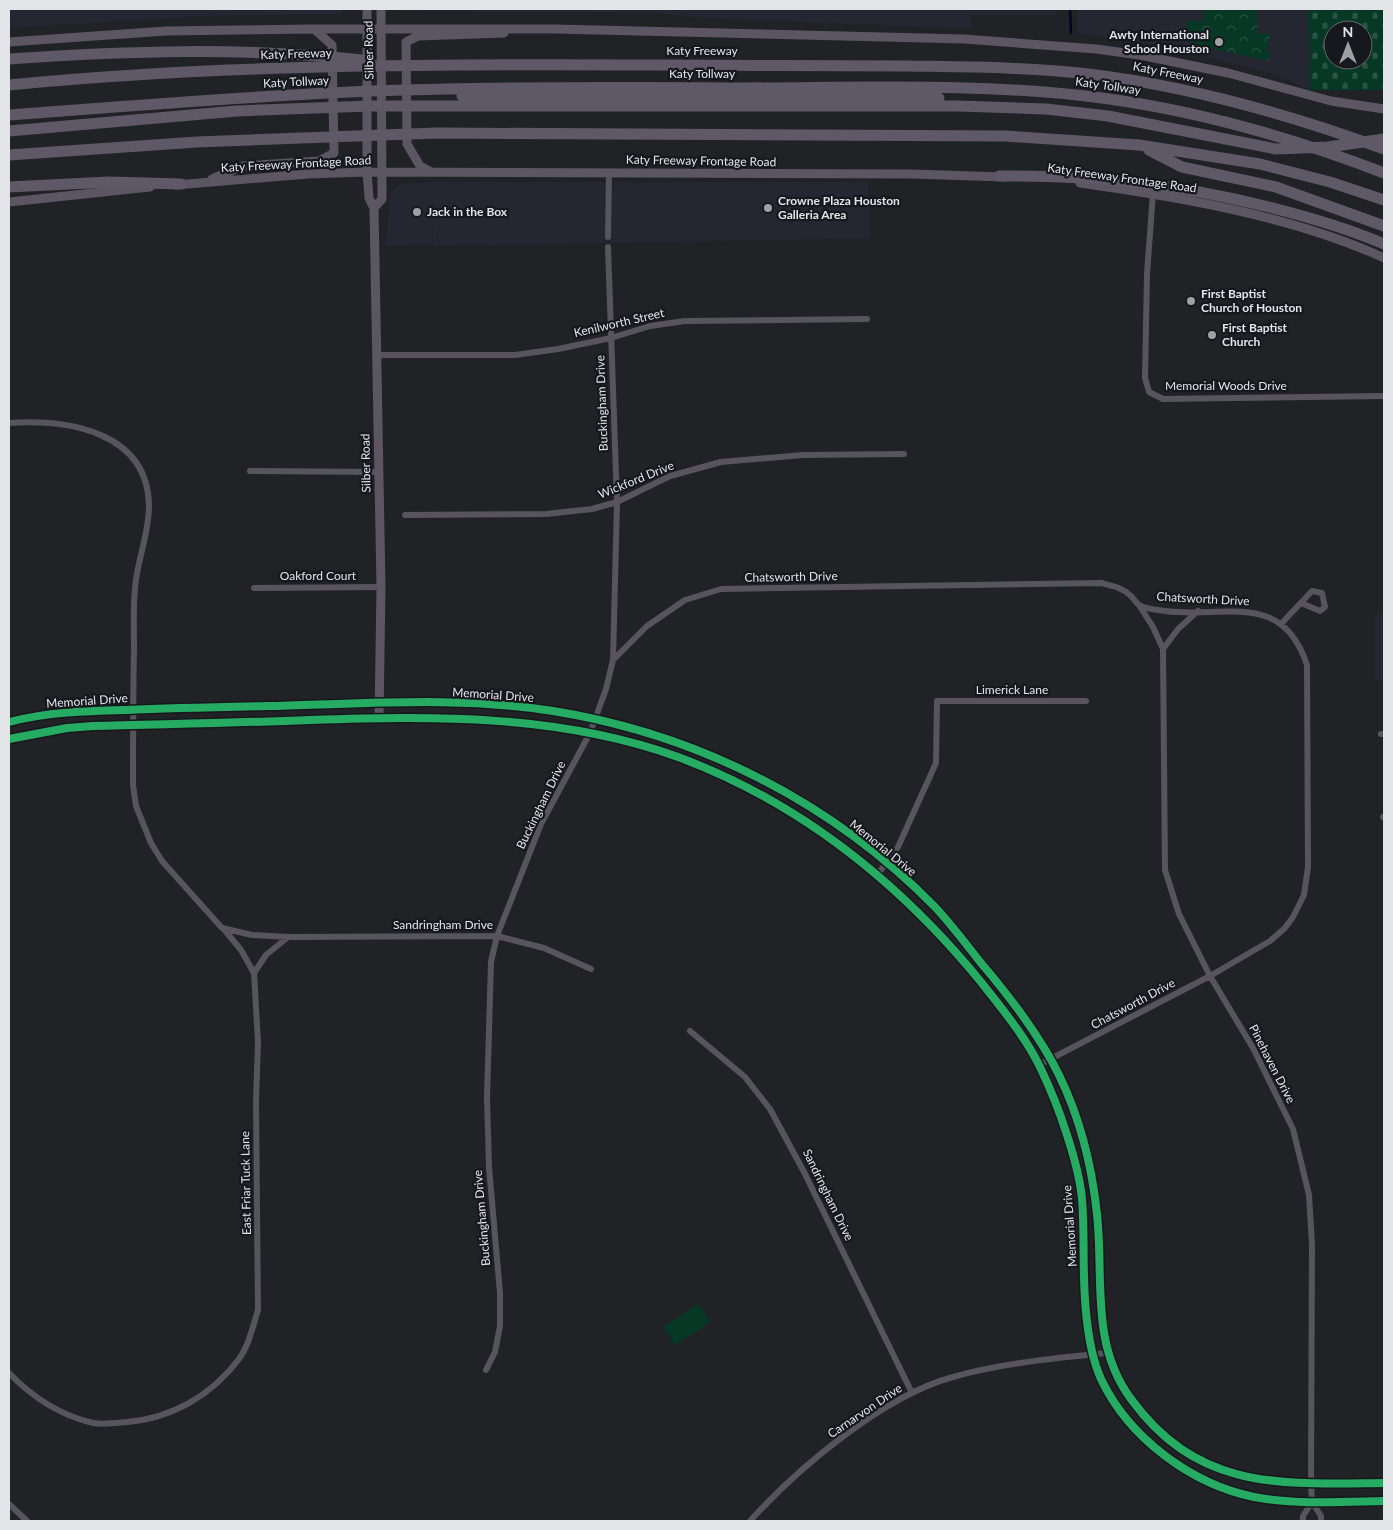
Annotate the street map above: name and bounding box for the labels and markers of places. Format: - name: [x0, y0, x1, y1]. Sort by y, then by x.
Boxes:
- place label: Awty International School Houston: [1108, 27, 1209, 56]
- marker: Awty International School Houston: [1213, 36, 1225, 48]
- place label: Crowne Plaza Houston Galleria Area: [778, 193, 900, 222]
- marker: Crowne Plaza Houston Galleria Area: [762, 202, 774, 214]
- place label: Jack in the Box: [427, 204, 508, 219]
- marker: Jack in the Box: [411, 206, 423, 218]
- place label: First Baptist Church of Houston: [1201, 286, 1302, 315]
- marker: First Baptist Church of Houston: [1185, 295, 1197, 307]
- place label: First Baptist Church: [1222, 320, 1288, 349]
- marker: First Baptist Church: [1206, 329, 1218, 341]

